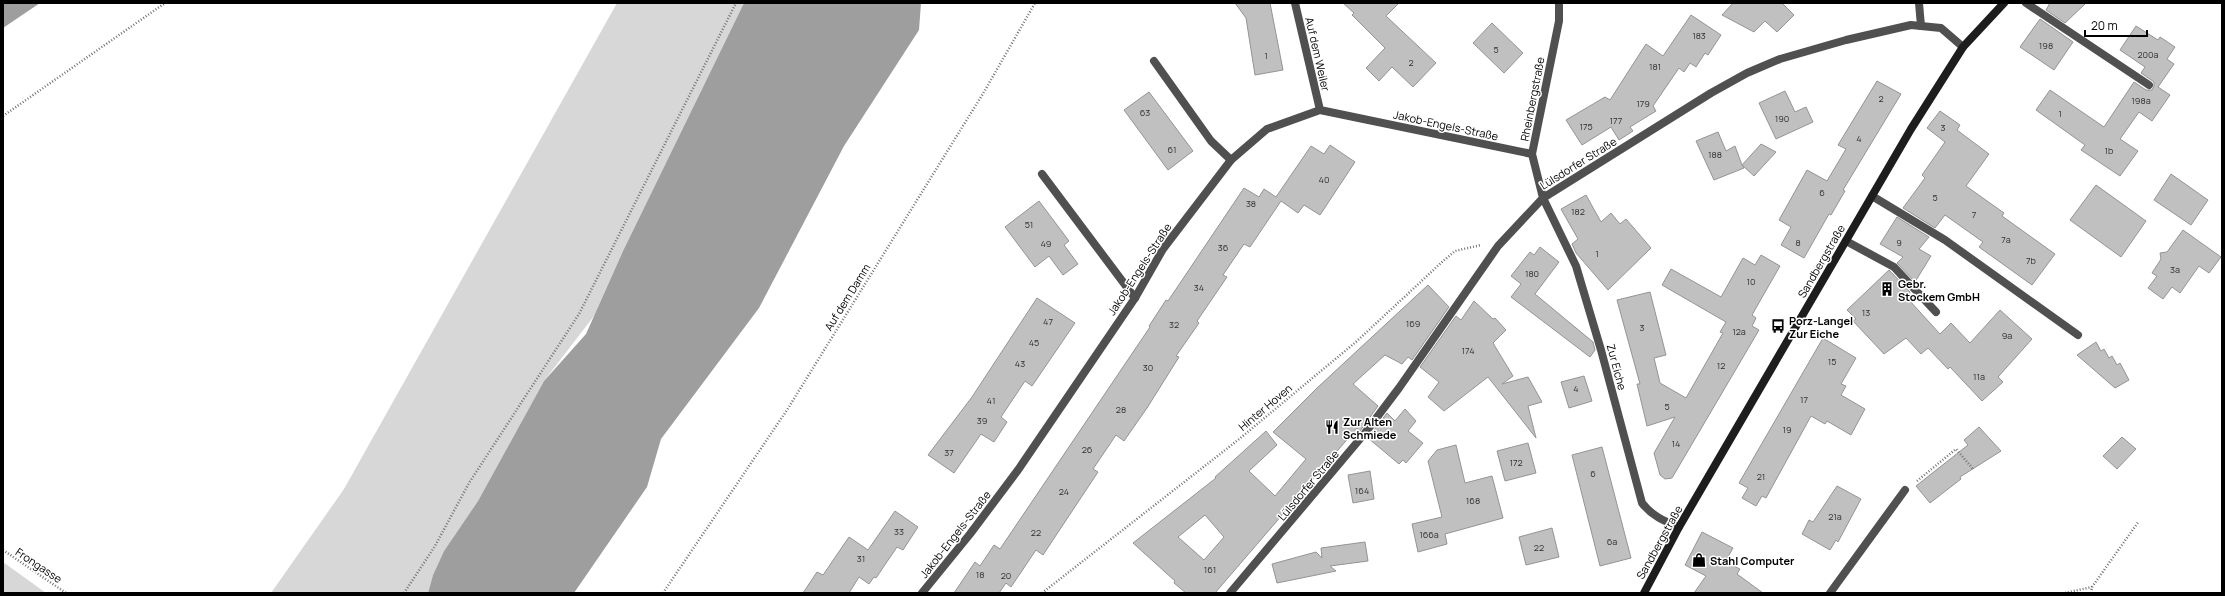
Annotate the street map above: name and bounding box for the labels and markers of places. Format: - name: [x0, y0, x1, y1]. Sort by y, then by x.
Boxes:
- place label: Gebr. Stockem GmbH: [1898, 276, 1980, 304]
- building icon: Gebr. Stockem GmbH: [1879, 281, 1895, 297]
- place label: Porz-Langel Zur Eiche: [1789, 313, 1853, 341]
- bus stop icon: Porz-Langel Zur Eiche: [1770, 318, 1786, 334]
- place label: Zur Alten Schmiede: [1343, 414, 1397, 442]
- restaurant icon: Zur Alten Schmiede: [1324, 419, 1340, 435]
- shop icon: Stahl Computer: [1691, 552, 1707, 568]
- place label: Stahl Computer: [1710, 553, 1795, 568]

